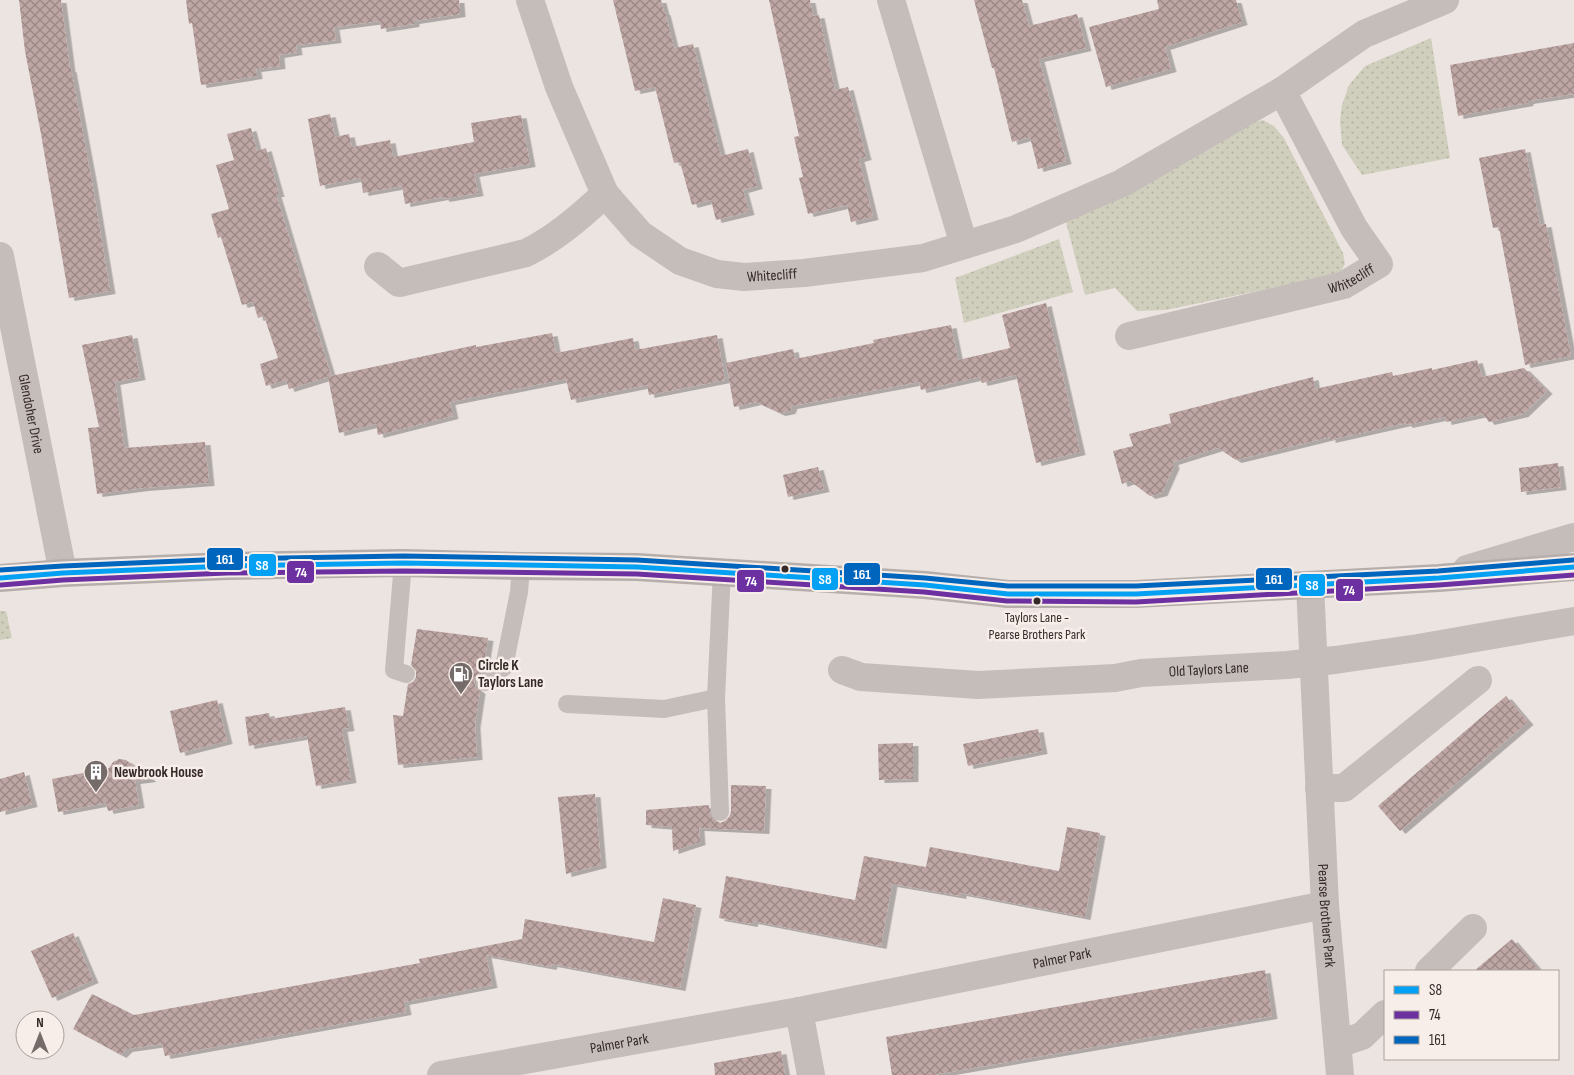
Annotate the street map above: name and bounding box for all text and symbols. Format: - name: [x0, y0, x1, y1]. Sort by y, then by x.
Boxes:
- street label: Whitecliff: [1326, 259, 1378, 298]
- street label: Whitecliff: [746, 264, 798, 286]
- street label: Glendoher Drive: [14, 373, 49, 455]
- line badge: 161: [206, 547, 244, 571]
- text: 161: [216, 551, 234, 568]
- line badge: S8: [248, 553, 277, 577]
- text: S8: [255, 557, 269, 574]
- line badge: 74: [286, 560, 315, 584]
- line badge: 161: [843, 562, 881, 586]
- text: 74: [295, 564, 307, 581]
- unlabelled marker: [780, 564, 790, 574]
- text: 161: [853, 566, 871, 583]
- line badge: S8: [811, 567, 839, 591]
- line badge: 161: [1255, 567, 1293, 591]
- line badge: 74: [736, 569, 765, 593]
- text: S8: [818, 571, 832, 588]
- text: 161: [1265, 571, 1283, 588]
- text: 74: [745, 573, 757, 590]
- line badge: S8: [1298, 573, 1326, 597]
- text: S8: [1305, 577, 1319, 594]
- line badge: 74: [1335, 578, 1364, 602]
- text: 74: [1343, 582, 1355, 599]
- marker: Taylors Lane - Pearse Brothers Park: [1032, 596, 1042, 606]
- place label: Taylors Lane - Pearse Brothers Park: [989, 609, 1086, 643]
- place label: Circle K Taylors Lane: [478, 656, 543, 692]
- street label: Old Taylors Lane: [1168, 658, 1249, 681]
- fuel station icon: Circle K Taylors Lane: [448, 661, 474, 695]
- building icon: Newbrook House: [83, 759, 109, 793]
- place label: Newbrook House: [114, 763, 203, 782]
- street label: Pearse Brothers Park: [1314, 863, 1340, 968]
- street label: Palmer Park: [1031, 943, 1093, 973]
- legend: [1384, 970, 1559, 1060]
- text: S8: [1429, 981, 1442, 1000]
- text: 74: [1429, 1006, 1441, 1025]
- north arrow: [15, 1010, 65, 1060]
- text: N: [36, 1014, 44, 1031]
- street label: Palmer Park: [588, 1029, 650, 1058]
- text: 161: [1429, 1031, 1447, 1050]

